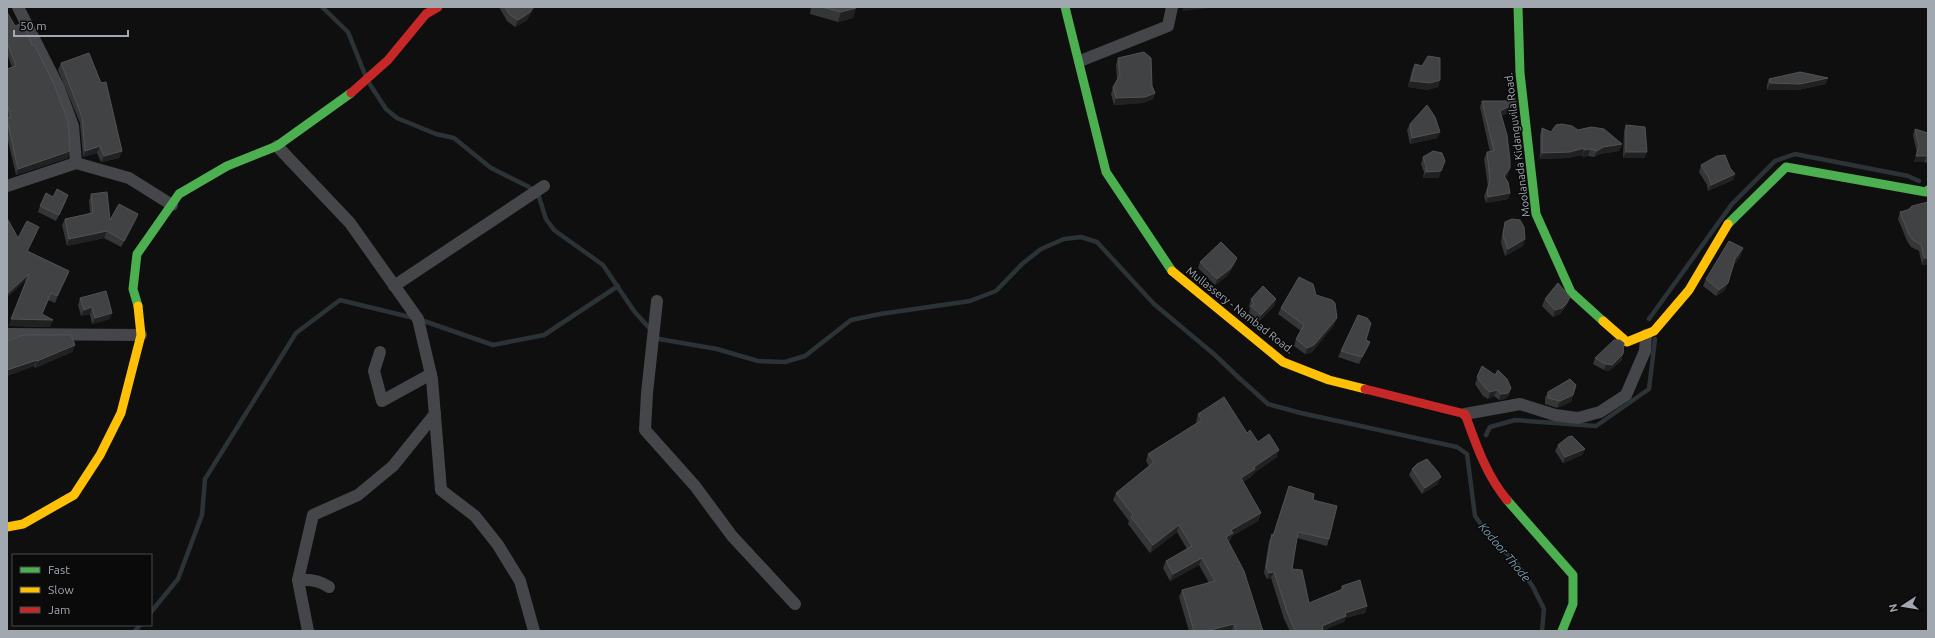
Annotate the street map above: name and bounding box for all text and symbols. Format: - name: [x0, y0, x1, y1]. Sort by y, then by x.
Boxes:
- scale bar: [14, 12, 128, 38]
- text: 50 m: [20, 19, 47, 32]
- street label: Moolanada Kidanguvila Road.: [1502, 72, 1532, 218]
- street label: Mullassery - Nambad Road.: [1184, 264, 1296, 356]
- water label: Kodoor Thode: [1477, 520, 1533, 584]
- legend: [12, 554, 152, 626]
- text: Fast: [48, 563, 70, 576]
- text: Slow: [48, 583, 74, 596]
- north arrow: [1883, 586, 1923, 626]
- text: Jam: [48, 603, 70, 616]
- text: N: [1886, 603, 1900, 613]

